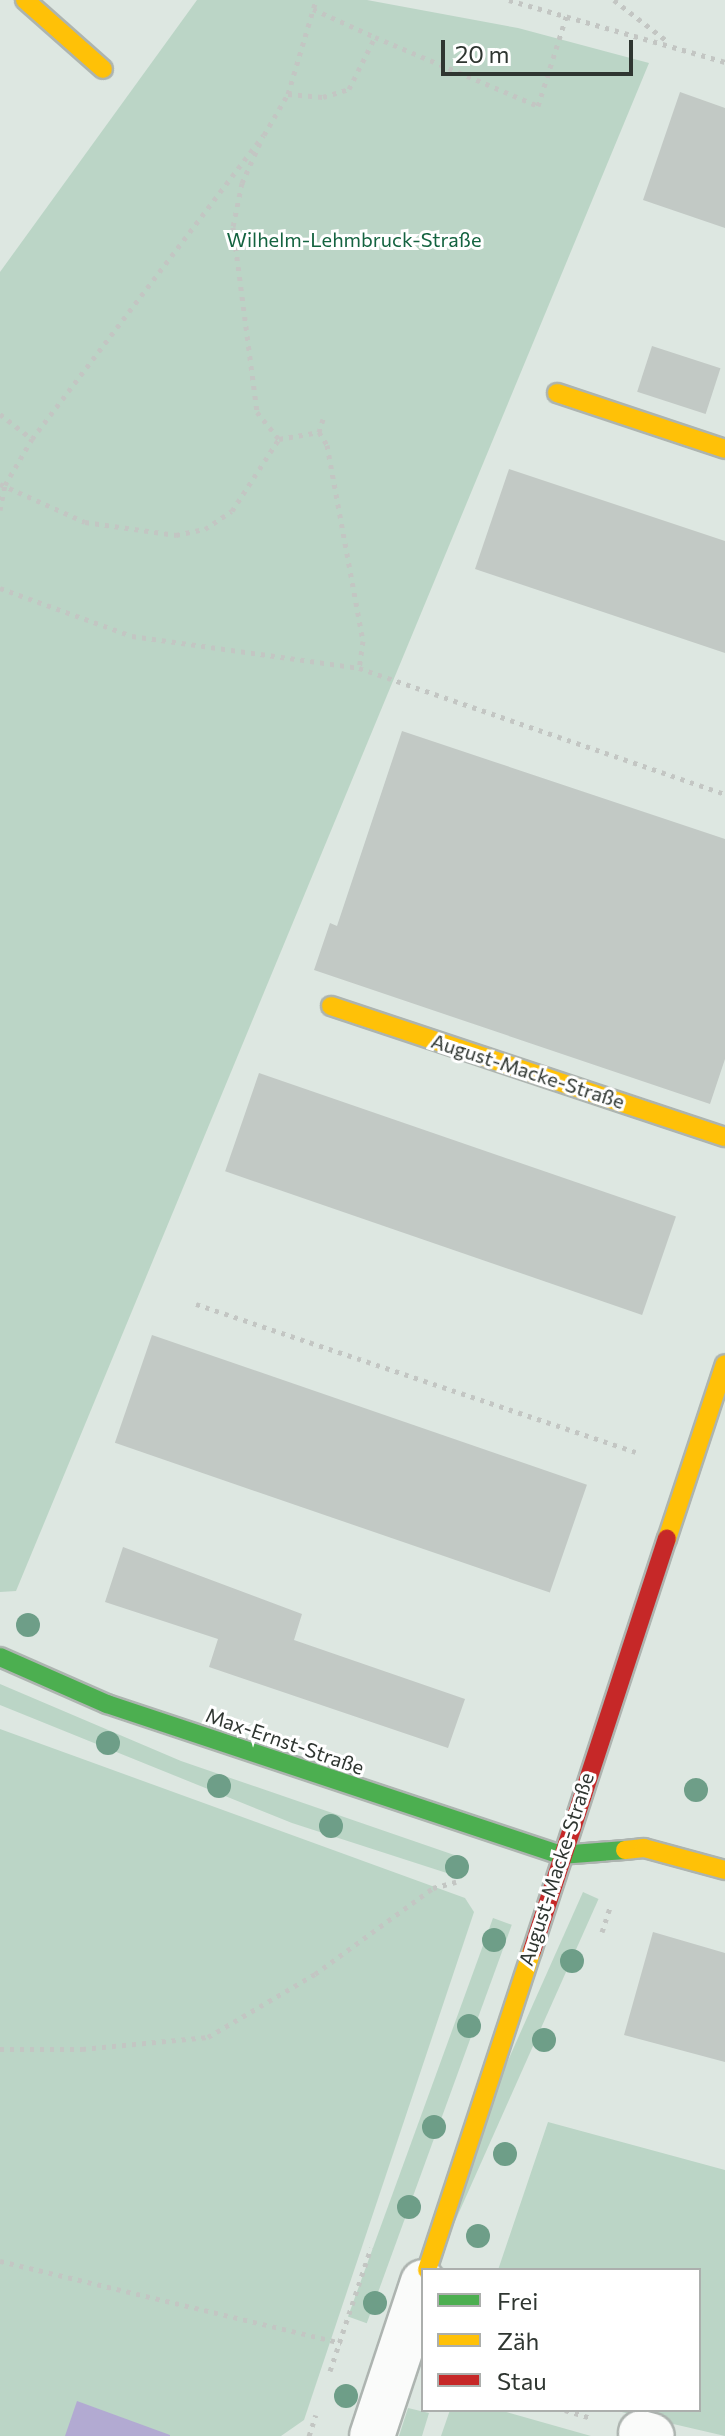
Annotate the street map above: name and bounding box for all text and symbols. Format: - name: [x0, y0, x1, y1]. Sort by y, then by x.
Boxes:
- scale bar: [445, 24, 637, 74]
- text: 20 m: [455, 39, 509, 68]
- park label: Wilhelm-Lehmbruck-Straße: [227, 227, 481, 251]
- street label: August-Macke-Straße: [428, 1028, 628, 1114]
- street label: Max-Ernst-Straße: [203, 1703, 367, 1779]
- street label: August-Macke-Straße: [513, 1769, 599, 1969]
- legend: [421, 2268, 701, 2412]
- text: Frei: [497, 2286, 538, 2315]
- text: Zäh: [497, 2326, 539, 2355]
- text: Stau: [497, 2366, 547, 2395]

